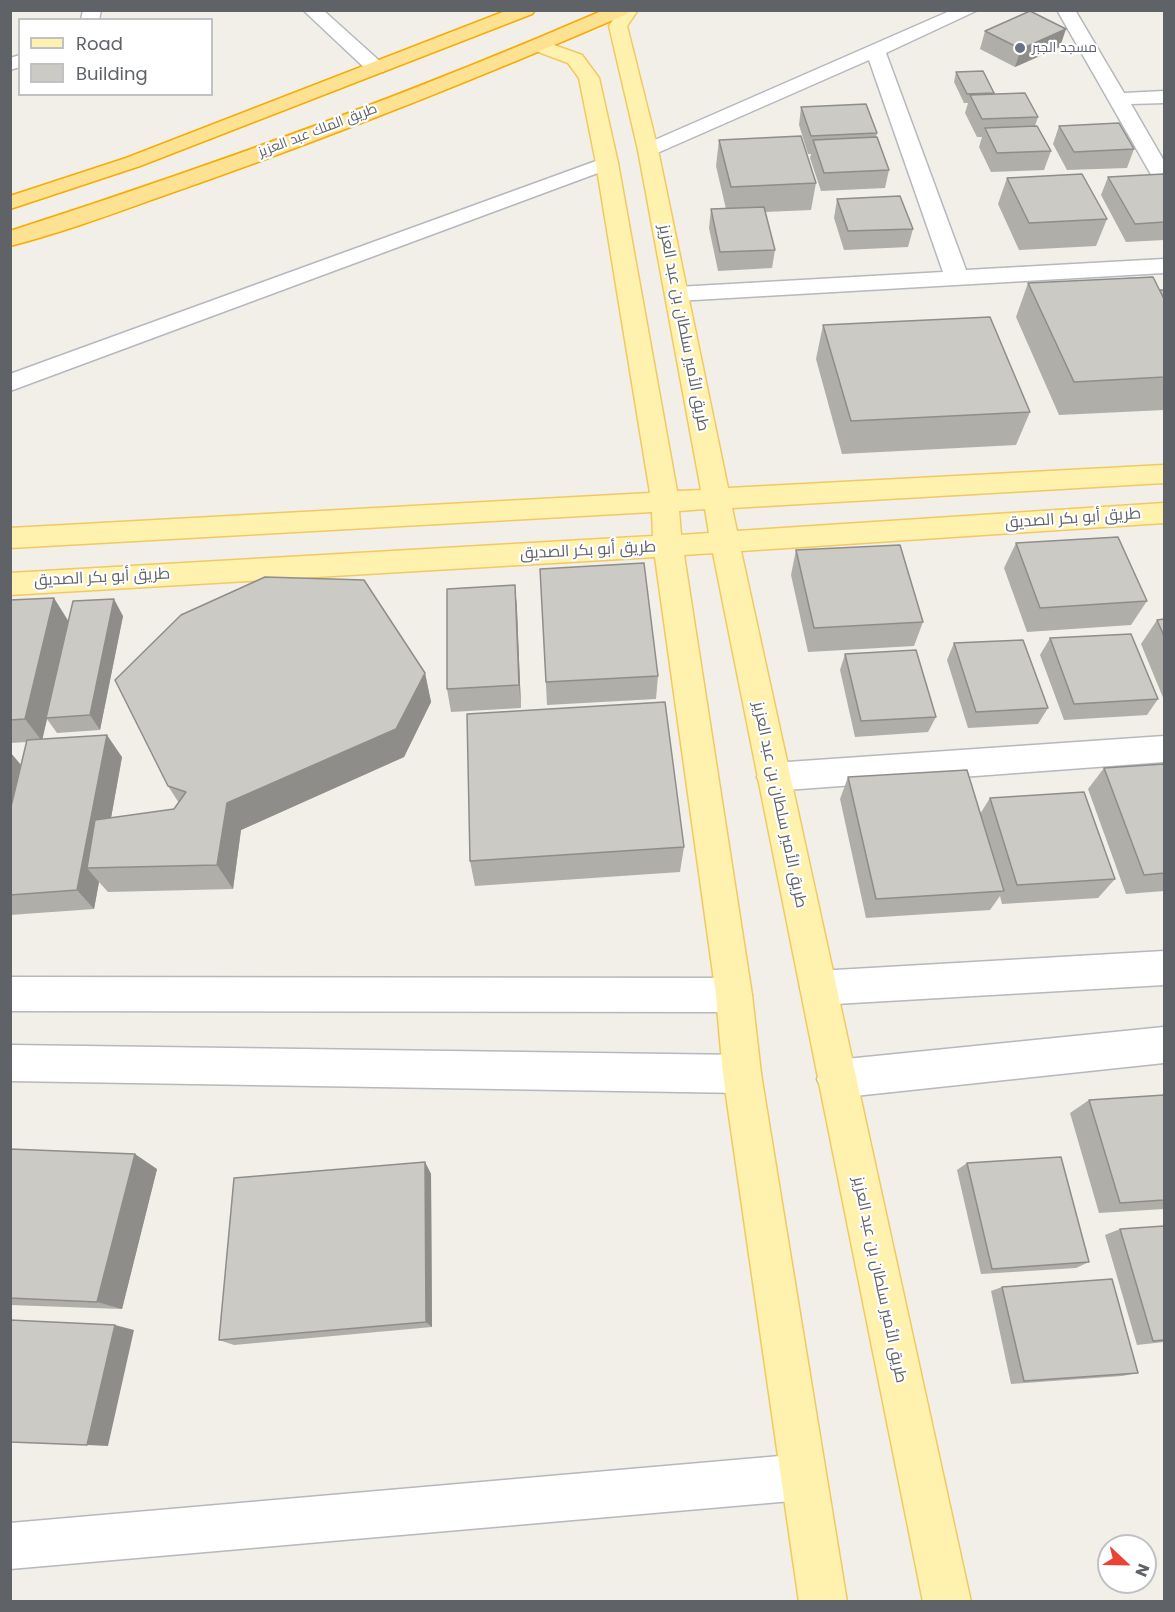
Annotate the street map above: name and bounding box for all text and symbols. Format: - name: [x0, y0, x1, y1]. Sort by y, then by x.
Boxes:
- legend: [18, 18, 213, 96]
- text: Road: [76, 31, 123, 56]
- place label: مسجد الجبر: [1032, 40, 1097, 56]
- marker: مسجد الجبر: [1013, 41, 1027, 55]
- text: Building: [76, 61, 148, 86]
- street label: طريق الملك عبد العزيز: [256, 101, 380, 161]
- street label: طريق الأمير سلطان بن عبد العزيز: [654, 223, 712, 433]
- street label: طريق أبو بكر الصديق: [1004, 505, 1142, 533]
- street label: طريق أبو بكر الصديق: [519, 538, 657, 564]
- street label: طريق أبو بكر الصديق: [33, 565, 171, 591]
- street label: طريق الأمير سلطان بن عبد العزيز: [748, 700, 810, 910]
- street label: طريق الأمير سلطان بن عبد العزيز: [848, 1175, 910, 1385]
- north arrow: [1097, 1534, 1157, 1594]
- text: N: [1129, 1560, 1155, 1580]

